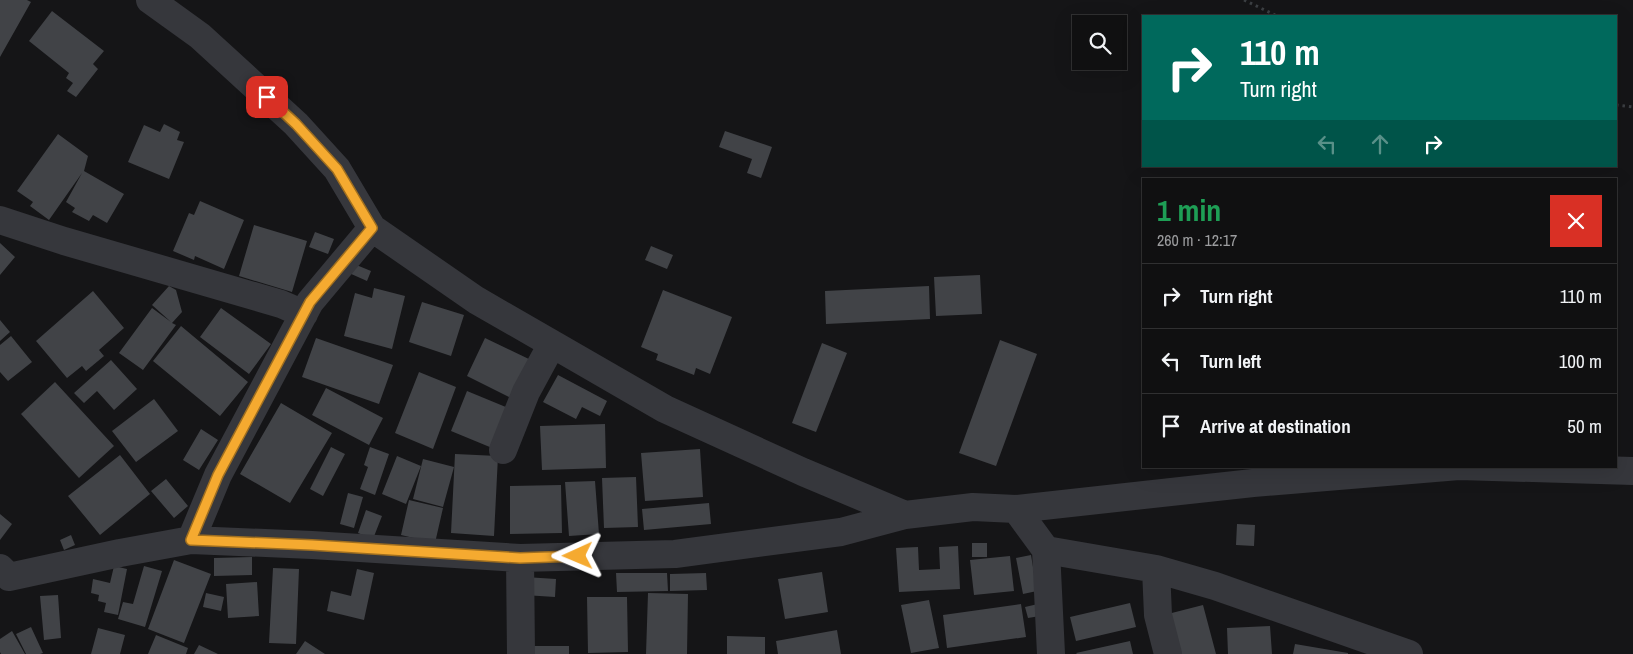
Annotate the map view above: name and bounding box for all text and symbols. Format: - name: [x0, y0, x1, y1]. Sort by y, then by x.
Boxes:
- map controls: [1072, 15, 1127, 70]
- button: search: [1072, 15, 1127, 70]
- text: 110 m: [1240, 29, 1320, 76]
- icon: right: [1157, 35, 1222, 100]
- text: Turn right: [1240, 74, 1317, 104]
- pin: [246, 76, 288, 118]
- icon: arrive: [253, 83, 281, 111]
- icon: left: [1313, 130, 1341, 158]
- icon: ahead: [1366, 130, 1394, 158]
- icon: right: [1419, 130, 1447, 158]
- text: 1 min: [1157, 190, 1221, 230]
- button: close: [1550, 195, 1602, 247]
- text: 260 m · 12:17: [1157, 229, 1237, 251]
- icon: right: [1157, 282, 1185, 310]
- text: Turn right: [1200, 283, 1272, 309]
- text: 110 m: [1560, 283, 1602, 309]
- icon: left: [1157, 347, 1185, 375]
- text: Turn left: [1200, 348, 1261, 374]
- text: 100 m: [1559, 348, 1602, 374]
- icon: arrive: [1157, 412, 1185, 440]
- text: Arrive at destination: [1200, 413, 1351, 439]
- text: 50 m: [1567, 413, 1602, 439]
- position arrow: [551, 529, 603, 581]

